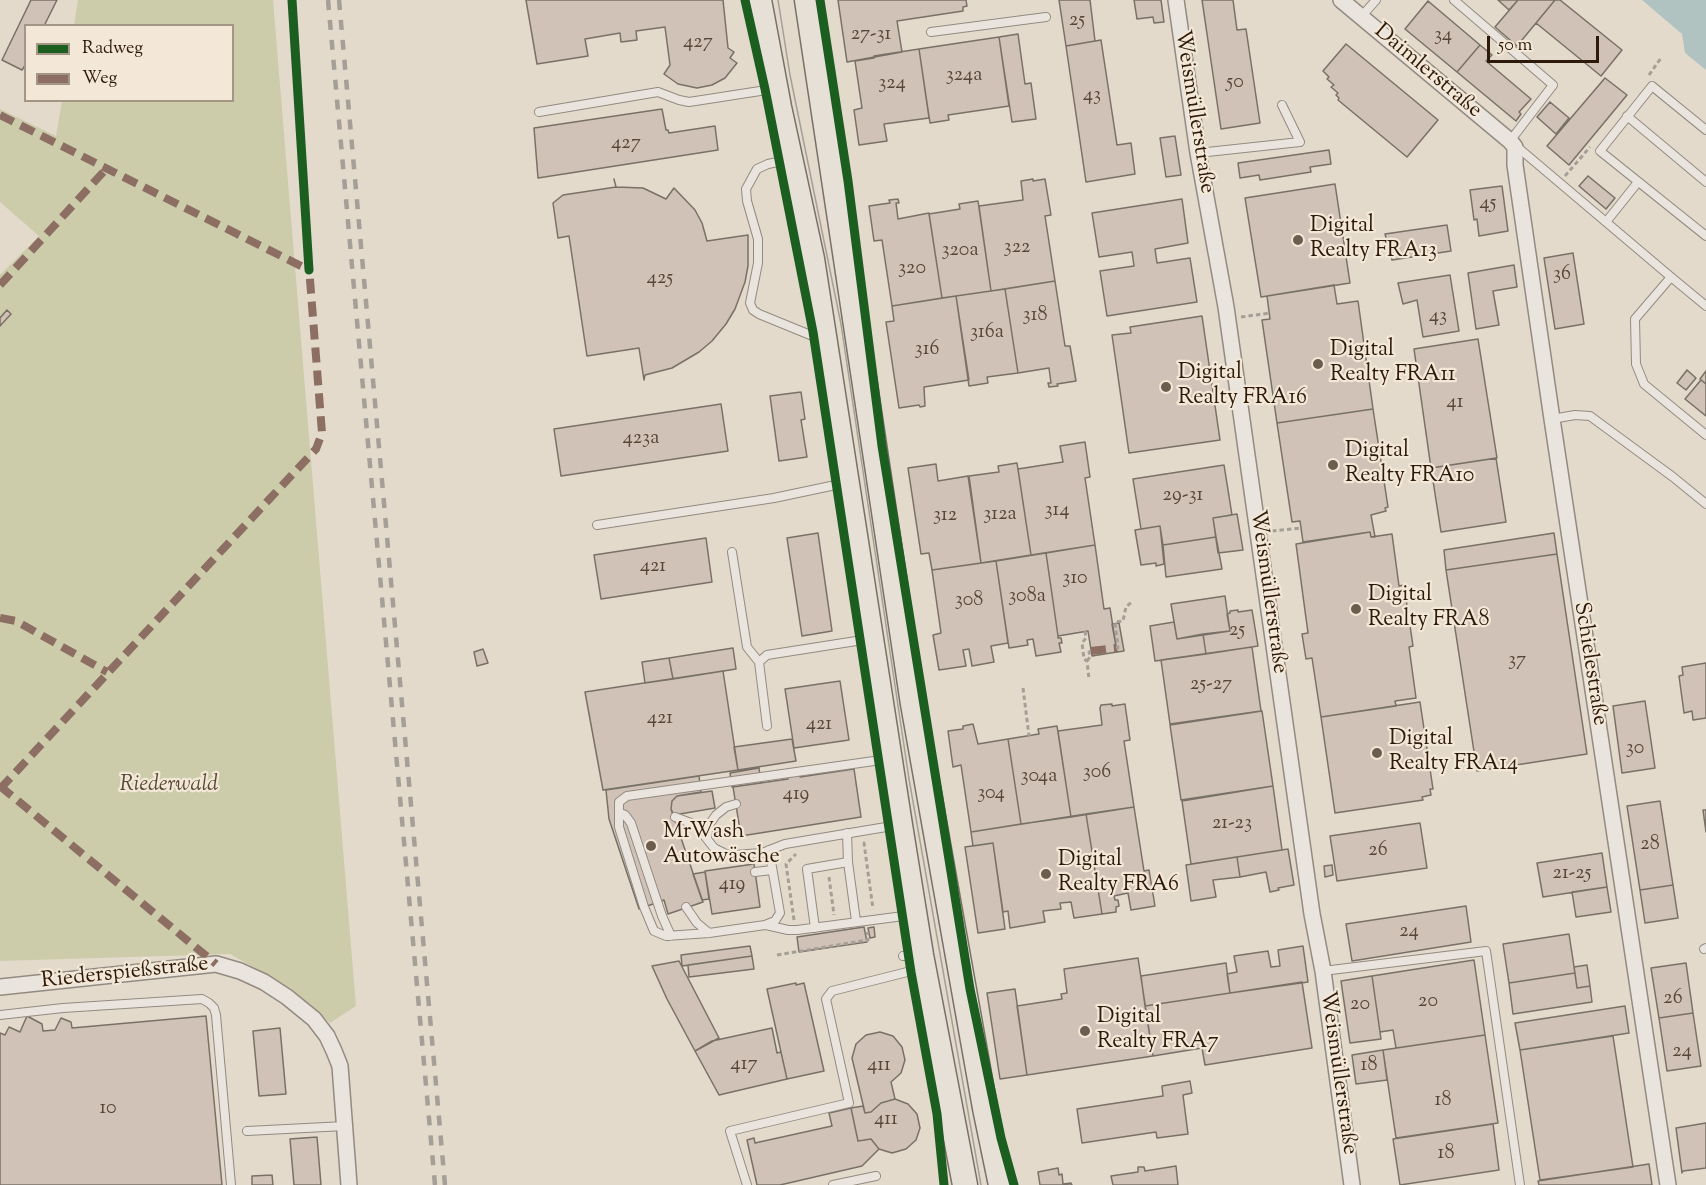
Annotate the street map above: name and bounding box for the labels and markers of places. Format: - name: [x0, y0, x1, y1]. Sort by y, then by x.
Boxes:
- place label: Digital Realty FRA13: [1310, 214, 1437, 266]
- marker: Digital Realty FRA13: [1291, 233, 1305, 247]
- place label: Digital Realty FRA11: [1330, 338, 1455, 390]
- marker: Digital Realty FRA11: [1311, 357, 1325, 371]
- place label: Digital Realty FRA16: [1178, 361, 1307, 412]
- marker: Digital Realty FRA16: [1159, 380, 1173, 394]
- place label: Digital Realty FRA10: [1345, 439, 1474, 490]
- marker: Digital Realty FRA10: [1326, 458, 1340, 472]
- place label: Digital Realty FRA8: [1368, 583, 1489, 634]
- marker: Digital Realty FRA8: [1349, 602, 1363, 616]
- place label: Digital Realty FRA14: [1389, 727, 1518, 778]
- marker: Digital Realty FRA14: [1370, 746, 1384, 760]
- place label: MrWash Autowäsche: [663, 820, 780, 872]
- marker: MrWash Autowäsche: [644, 839, 658, 853]
- place label: Digital Realty FRA6: [1058, 848, 1179, 900]
- marker: Digital Realty FRA6: [1039, 867, 1053, 881]
- place label: Digital Realty FRA7: [1097, 1005, 1219, 1056]
- marker: Digital Realty FRA7: [1078, 1024, 1092, 1038]

